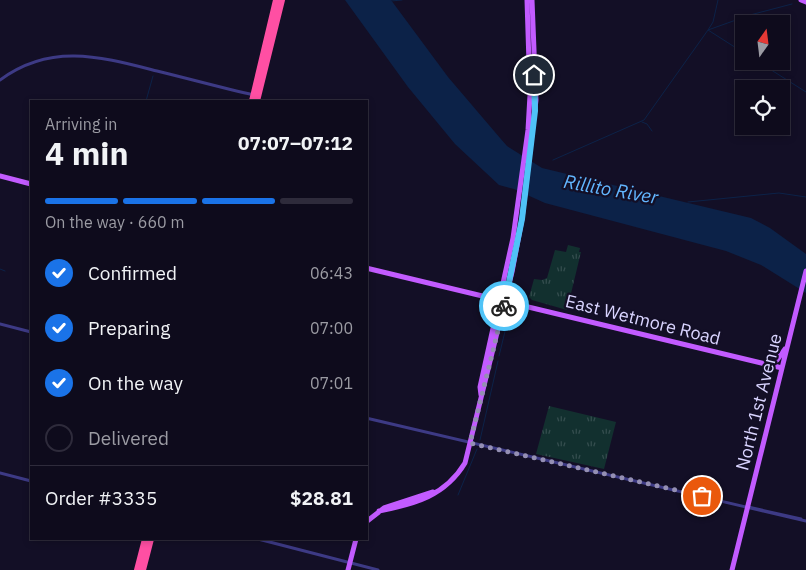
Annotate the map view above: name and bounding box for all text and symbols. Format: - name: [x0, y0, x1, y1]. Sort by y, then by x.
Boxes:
- north arrow: [735, 15, 790, 70]
- map controls: [735, 15, 790, 135]
- pin: [513, 54, 555, 96]
- icon: home: [520, 61, 548, 89]
- button: locate: [735, 80, 790, 135]
- text: Arriving in: [45, 114, 117, 134]
- text: 07:07–07:12: [238, 131, 353, 155]
- text: 4 min: [45, 132, 129, 174]
- water label: Rillito River: [562, 169, 661, 209]
- text: On the way · 660 m: [45, 212, 184, 232]
- icon: check: [45, 259, 73, 287]
- text: Confirmed: [88, 261, 177, 285]
- text: 06:43: [310, 263, 353, 283]
- courier: [479, 281, 529, 331]
- street label: East Wetmore Road: [563, 289, 723, 350]
- icon: bike: [490, 292, 518, 320]
- icon: check: [45, 314, 73, 342]
- text: Preparing: [88, 316, 170, 340]
- text: 07:00: [310, 318, 353, 338]
- street label: North 1st Avenue: [730, 331, 787, 473]
- icon: check: [45, 369, 73, 397]
- text: On the way: [88, 371, 183, 395]
- text: 07:01: [310, 373, 353, 393]
- text: Delivered: [88, 426, 169, 450]
- pin: [681, 475, 723, 517]
- icon: bag: [688, 482, 716, 510]
- text: Order #3335: [45, 486, 157, 510]
- text: $28.81: [290, 486, 353, 510]

